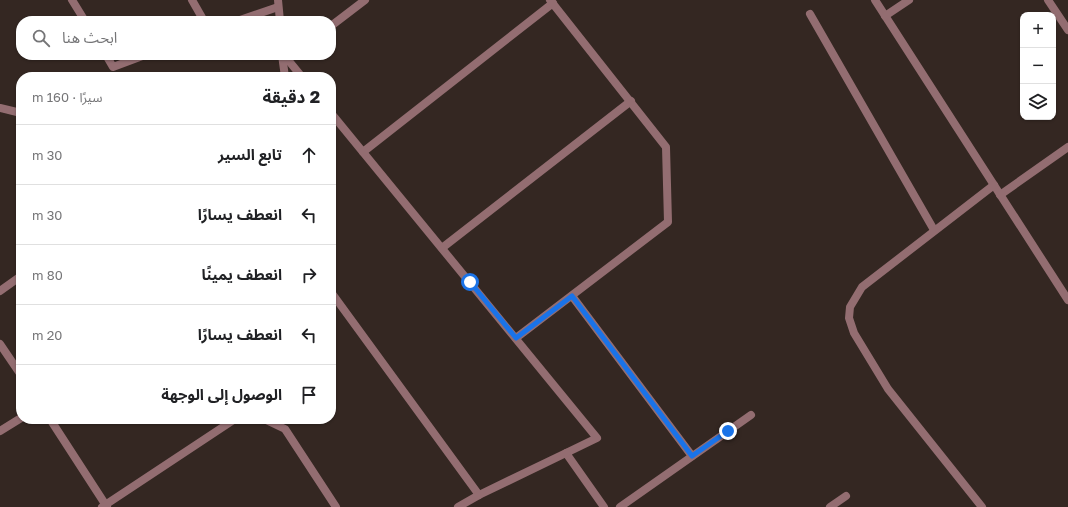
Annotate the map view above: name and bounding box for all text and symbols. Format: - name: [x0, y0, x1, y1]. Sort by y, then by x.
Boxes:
- map controls: [1020, 12, 1056, 120]
- button: +: [1020, 12, 1056, 48]
- search box: [16, 16, 336, 60]
- icon: search: [30, 27, 52, 49]
- text: ابحث هنا: [62, 28, 117, 46]
- button: −: [1020, 48, 1056, 84]
- button: layers: [1020, 84, 1056, 120]
- text: 2 دقيقة: [263, 86, 320, 107]
- text: سيرًا · 160 m: [32, 89, 102, 105]
- icon: ahead: [298, 144, 320, 166]
- text: تابع السير: [218, 145, 282, 163]
- text: 30 m: [32, 147, 62, 163]
- icon: left: [298, 204, 320, 226]
- text: انعطف يسارًا: [198, 205, 282, 223]
- text: 30 m: [32, 207, 62, 223]
- icon: right: [298, 264, 320, 286]
- text: انعطف يمينًا: [202, 265, 282, 283]
- text: 80 m: [32, 267, 63, 283]
- route start: [461, 273, 479, 291]
- icon: left: [298, 324, 320, 346]
- text: انعطف يسارًا: [198, 325, 282, 343]
- text: 20 m: [32, 327, 62, 343]
- icon: arrive: [298, 384, 320, 406]
- text: الوصول إلى الوجهة: [161, 385, 282, 403]
- route end: [719, 422, 737, 440]

